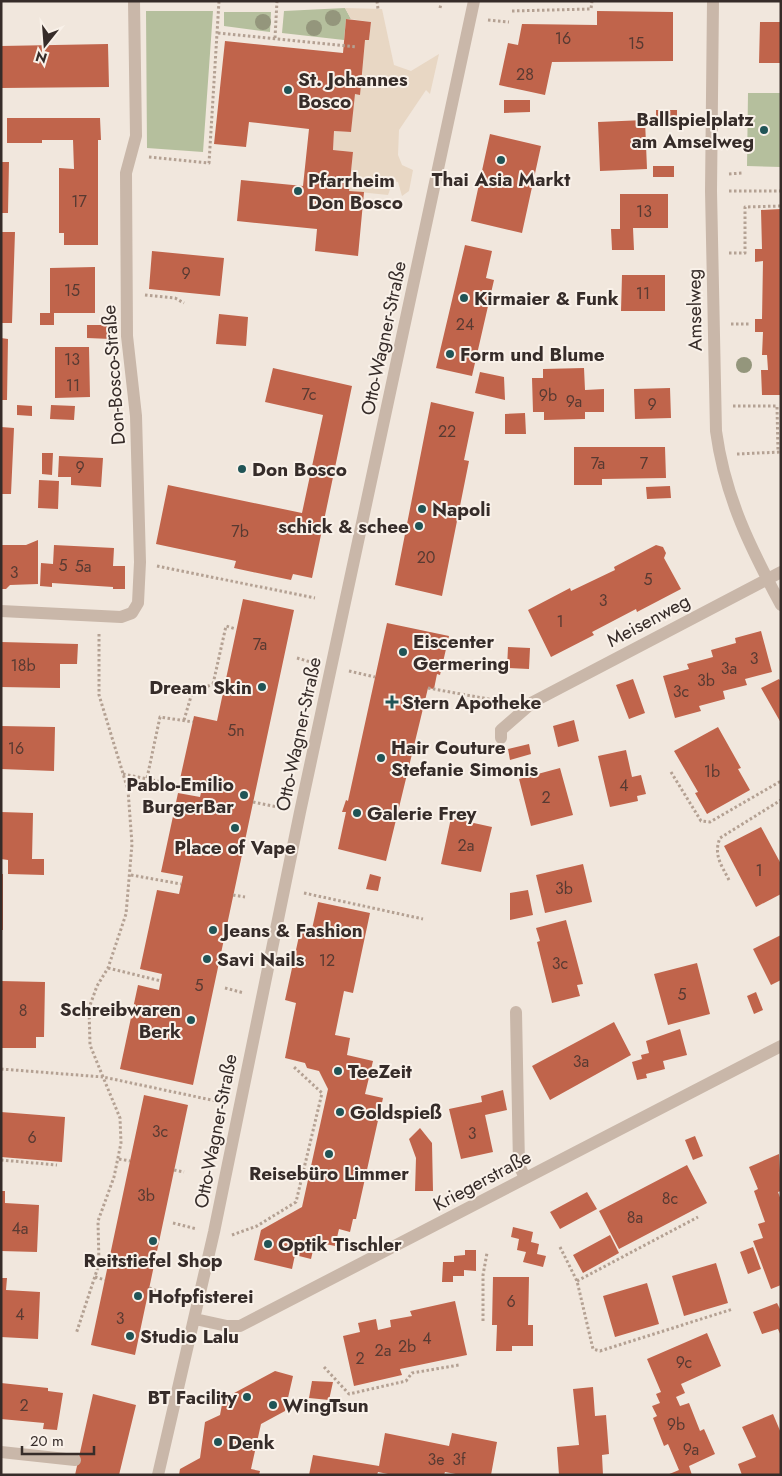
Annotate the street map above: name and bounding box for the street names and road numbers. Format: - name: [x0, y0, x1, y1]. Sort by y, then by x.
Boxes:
- street label: Otto-Wagner-Straße: [354, 258, 413, 418]
- street label: Amselweg: [680, 269, 709, 351]
- street label: Don-Bosco-Straße: [95, 304, 132, 446]
- street label: Meisenweg: [602, 587, 695, 654]
- street label: Otto-Wagner-Straße: [269, 654, 328, 814]
- street label: Otto-Wagner-Straße: [187, 1051, 244, 1211]
- street label: Kriegerstraße: [428, 1143, 536, 1218]

